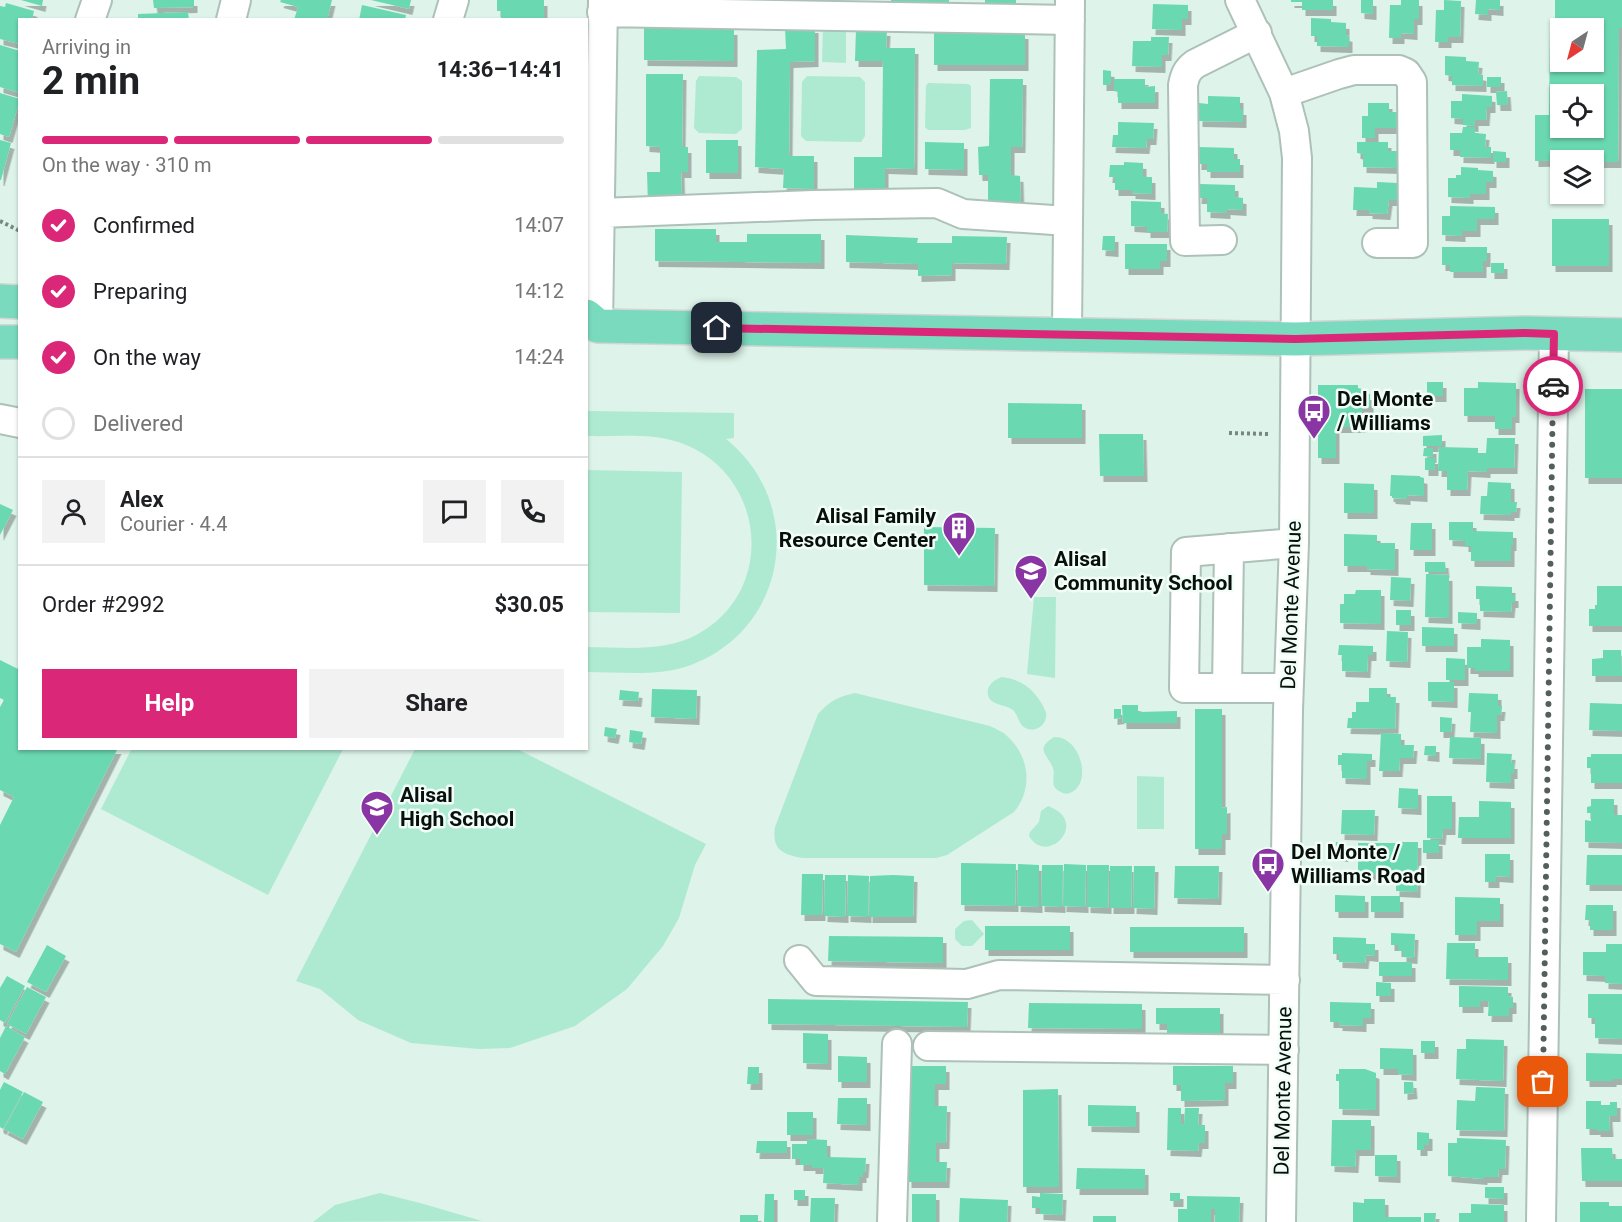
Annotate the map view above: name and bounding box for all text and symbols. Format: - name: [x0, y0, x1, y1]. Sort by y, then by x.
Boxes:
- north arrow: [1550, 18, 1604, 72]
- map controls: [1550, 18, 1604, 204]
- text: Arriving in: [42, 35, 131, 59]
- text: 14:36–14:41: [437, 57, 564, 82]
- text: 2 min: [42, 58, 140, 104]
- button: locate: [1550, 84, 1604, 138]
- button: layers: [1550, 150, 1604, 204]
- text: On the way · 310 m: [42, 153, 211, 177]
- icon: check: [42, 209, 75, 242]
- text: Confirmed: [93, 213, 195, 238]
- text: 14:07: [514, 213, 564, 237]
- icon: check: [42, 275, 75, 308]
- text: Preparing: [93, 279, 187, 304]
- text: 14:12: [514, 279, 564, 303]
- pin: [691, 302, 742, 353]
- icon: home: [700, 311, 733, 344]
- icon: check: [42, 341, 75, 374]
- text: On the way: [93, 345, 201, 370]
- text: 14:24: [514, 345, 564, 369]
- courier: [1523, 356, 1583, 416]
- icon: car: [1537, 370, 1570, 403]
- place label: Del Monte / Williams: [1336, 387, 1433, 435]
- bus stop icon: Del Monte / Williams: [1296, 393, 1332, 440]
- text: Delivered: [93, 411, 183, 436]
- button: person: [42, 480, 105, 543]
- button: chat: [423, 480, 486, 543]
- button: phone: [501, 480, 564, 543]
- text: Alex: [120, 487, 164, 512]
- place label: Alisal Family Resource Center: [779, 504, 936, 552]
- building icon: Alisal Family Resource Center: [941, 510, 977, 557]
- text: Courier · 4.4: [120, 512, 227, 536]
- street label: Del Monte Avenue: [1276, 520, 1306, 690]
- place label: Alisal Community School: [1054, 547, 1233, 595]
- school or university icon: Alisal Community School: [1013, 553, 1049, 600]
- text: Order #2992: [42, 592, 164, 617]
- text: $30.05: [495, 592, 564, 617]
- button: Help: [42, 669, 297, 738]
- button: Share: [309, 669, 564, 738]
- place label: Alisal High School: [400, 783, 514, 831]
- school or university icon: Alisal High School: [359, 789, 395, 836]
- place label: Del Monte / Williams Road: [1291, 840, 1425, 888]
- bus stop icon: Del Monte / Williams Road: [1250, 846, 1286, 893]
- street label: Del Monte Avenue: [1270, 1006, 1296, 1176]
- pin: [1517, 1056, 1568, 1107]
- icon: bag: [1526, 1065, 1559, 1098]

